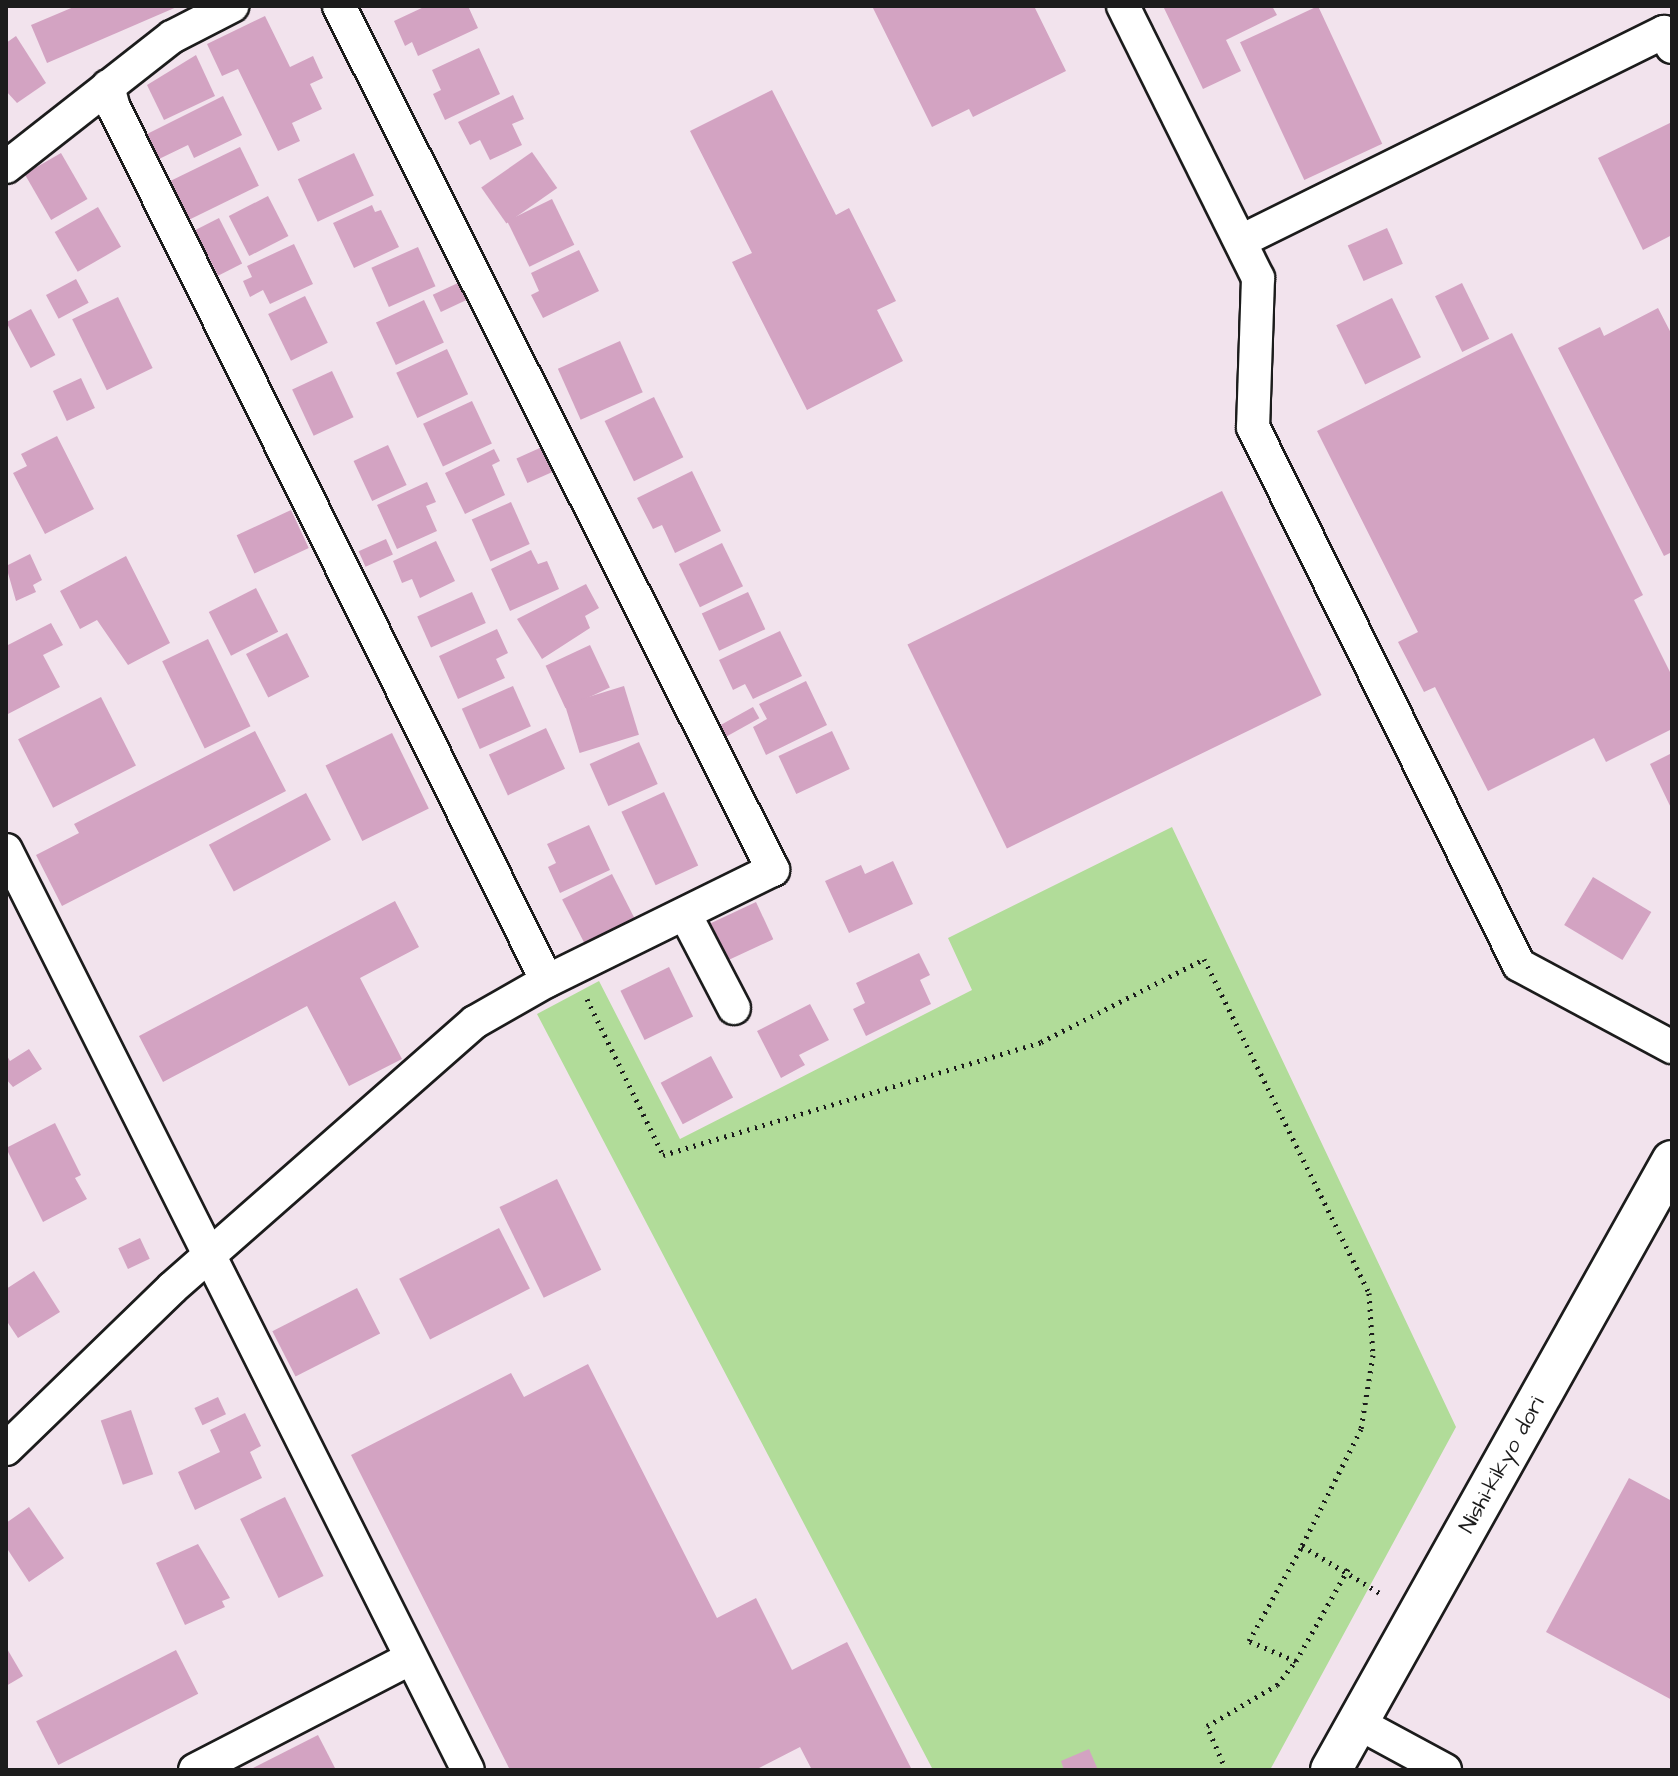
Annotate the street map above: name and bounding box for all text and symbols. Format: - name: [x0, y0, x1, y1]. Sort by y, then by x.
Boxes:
- street label: Nishi-kikyo dori: [1454, 1392, 1550, 1538]

